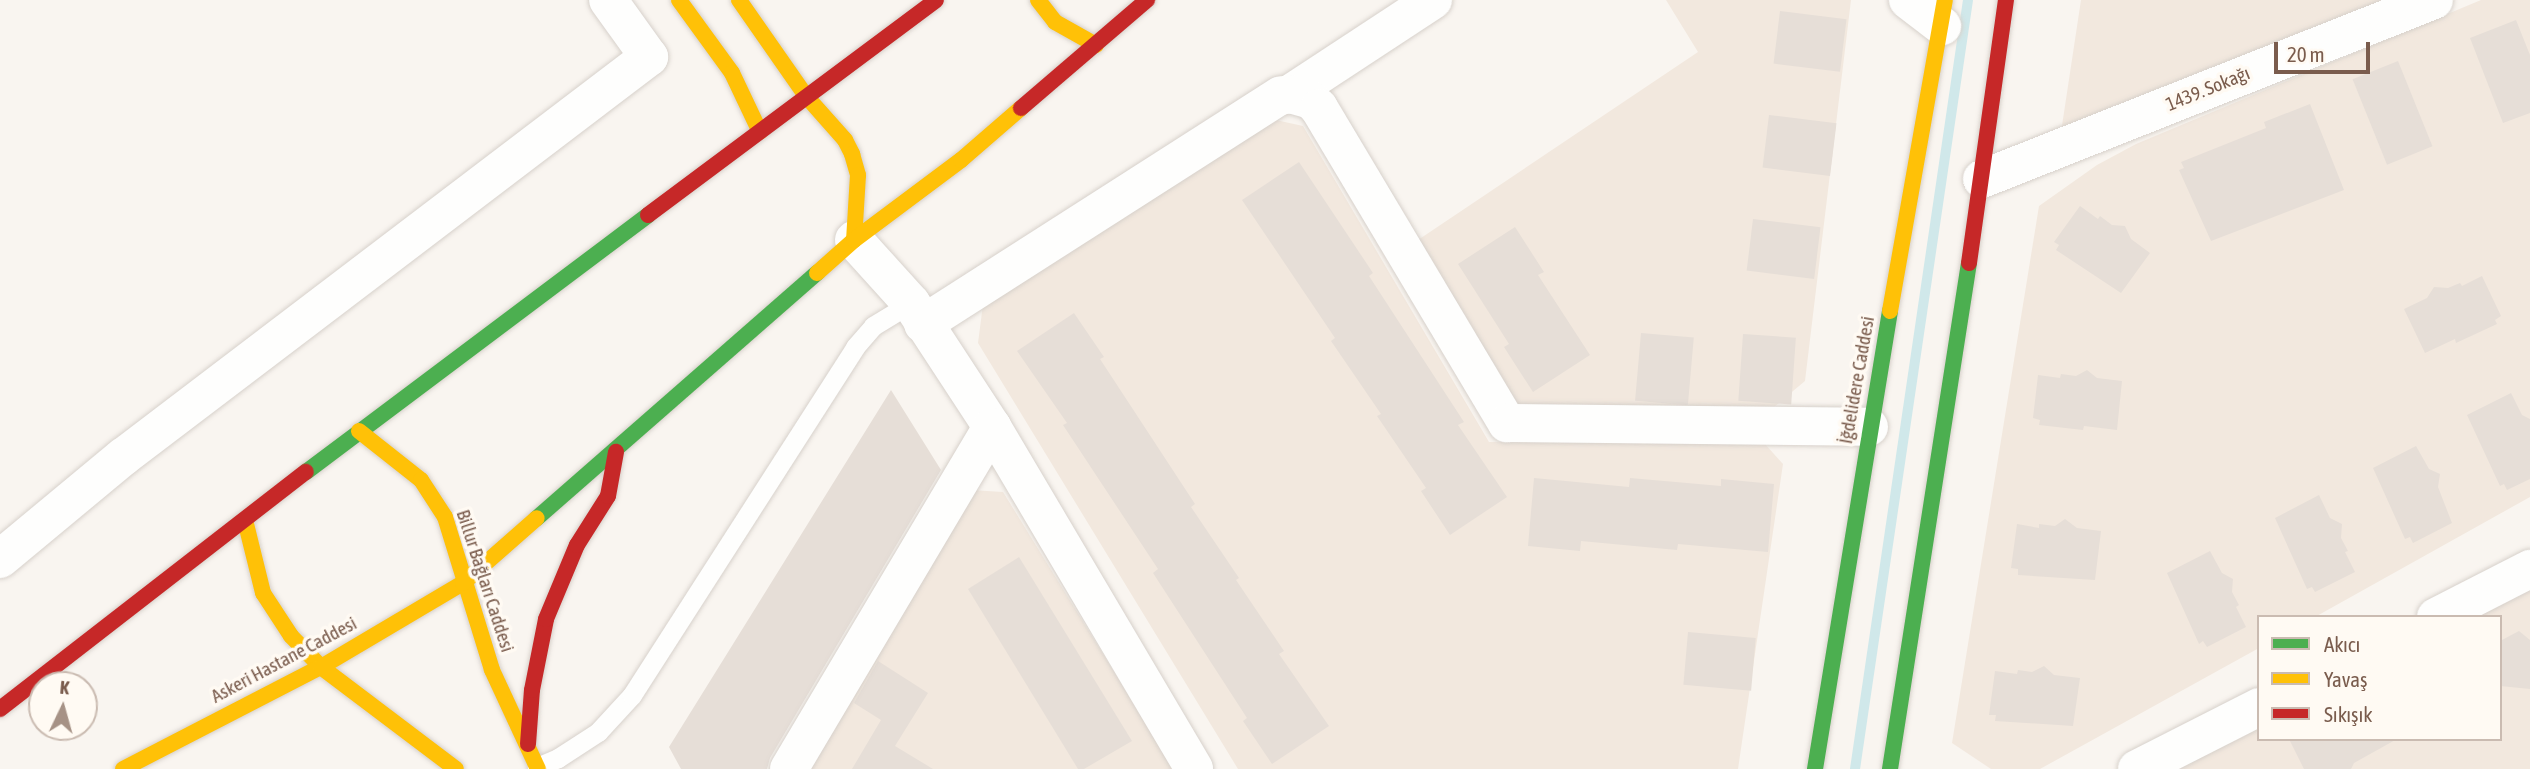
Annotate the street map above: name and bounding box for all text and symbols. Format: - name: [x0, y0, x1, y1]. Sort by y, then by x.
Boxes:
- scale bar: [2278, 28, 2374, 72]
- text: 20 m: [2287, 42, 2325, 66]
- street label: 1439. Sokağı: [2163, 62, 2253, 116]
- street label: İğdelidere Caddesi: [1835, 314, 1879, 446]
- street label: Billur Bağları Caddesi: [451, 507, 519, 655]
- street label: Askeri Hastane Caddesi: [207, 612, 361, 708]
- legend: [2257, 615, 2502, 741]
- text: Akıcı: [2324, 632, 2360, 656]
- text: Yavaş: [2324, 667, 2367, 691]
- north arrow: [28, 671, 98, 741]
- text: K: [59, 676, 70, 698]
- text: Sıkışık: [2324, 702, 2373, 726]

